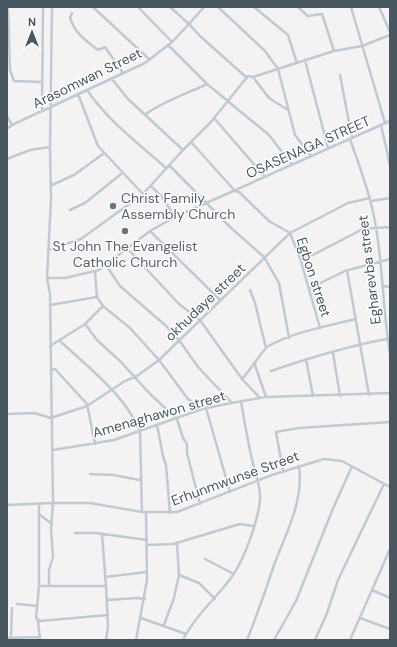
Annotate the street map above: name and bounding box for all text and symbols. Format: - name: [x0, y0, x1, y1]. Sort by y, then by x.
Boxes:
- north arrow: [12, 12, 52, 52]
- text: N: [28, 15, 36, 29]
- street label: Arasomwan Street: [29, 44, 145, 112]
- street label: OSASENAGA STREET: [243, 111, 373, 182]
- place label: Christ Family Assembly Church: [121, 189, 235, 223]
- marker: Christ Family Assembly Church: [108, 201, 118, 211]
- street label: Egharevba street: [353, 214, 385, 326]
- marker: St John The Evangelist Catholic Church: [120, 226, 130, 236]
- street label: Egbon street: [293, 235, 335, 319]
- place label: St John The Evangelist Catholic Church: [53, 237, 197, 271]
- street label: okhudaye street: [161, 259, 249, 345]
- street label: Amenaghawon street: [90, 386, 228, 442]
- street label: Erhunmwunse Street: [169, 446, 301, 510]

